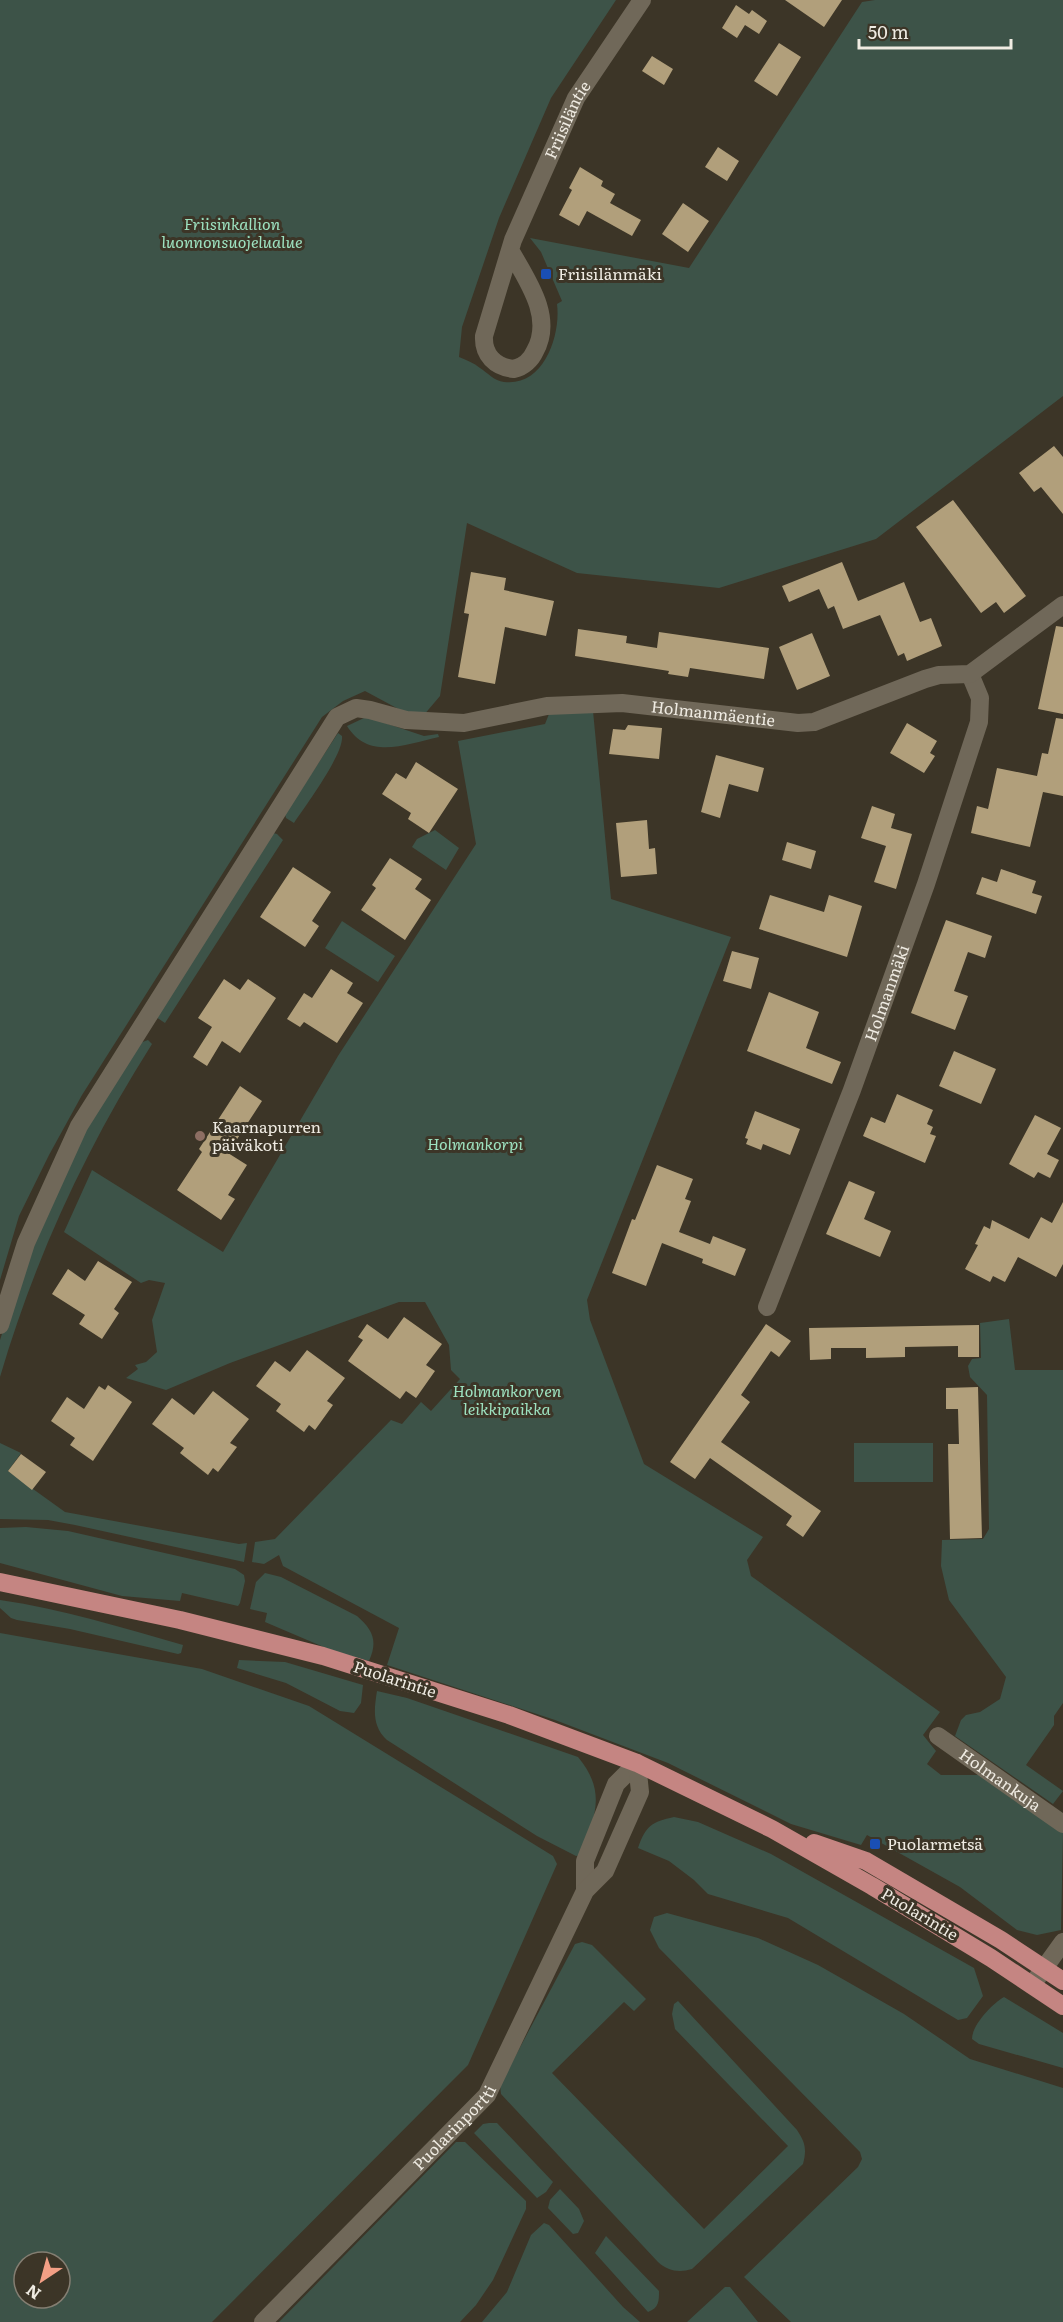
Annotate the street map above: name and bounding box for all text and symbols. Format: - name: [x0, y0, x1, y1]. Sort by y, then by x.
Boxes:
- scale bar: [859, 12, 1010, 50]
- text: 50 m: [868, 18, 909, 45]
- street label: Friisiläntie: [538, 75, 596, 162]
- park label: Friisinkallion luonnonsuojelualue: [161, 211, 303, 253]
- place label: Friisilänmäki: [558, 261, 662, 285]
- marker: Friisilänmäki: [539, 267, 553, 281]
- street label: Holmanmäentie: [650, 693, 776, 731]
- street label: Holmanmäki: [857, 941, 914, 1045]
- place label: Kaarnapurren päiväkoti: [212, 1114, 322, 1156]
- marker: Kaarnapurren päiväkoti: [193, 1129, 207, 1143]
- park label: Holmankorpi: [427, 1131, 523, 1155]
- park label: Holmankorven leikkipaikka: [453, 1378, 562, 1420]
- street label: Puolarintie: [351, 1653, 440, 1703]
- street label: Holmankuja: [955, 1742, 1047, 1816]
- place label: Puolarmetsä: [887, 1831, 983, 1855]
- marker: Puolarmetsä: [868, 1837, 882, 1851]
- street label: Puolarintie: [878, 1881, 963, 1946]
- street label: Puolarinportti: [406, 2081, 501, 2175]
- north arrow: [12, 2250, 72, 2310]
- text: N: [20, 2279, 45, 2307]

